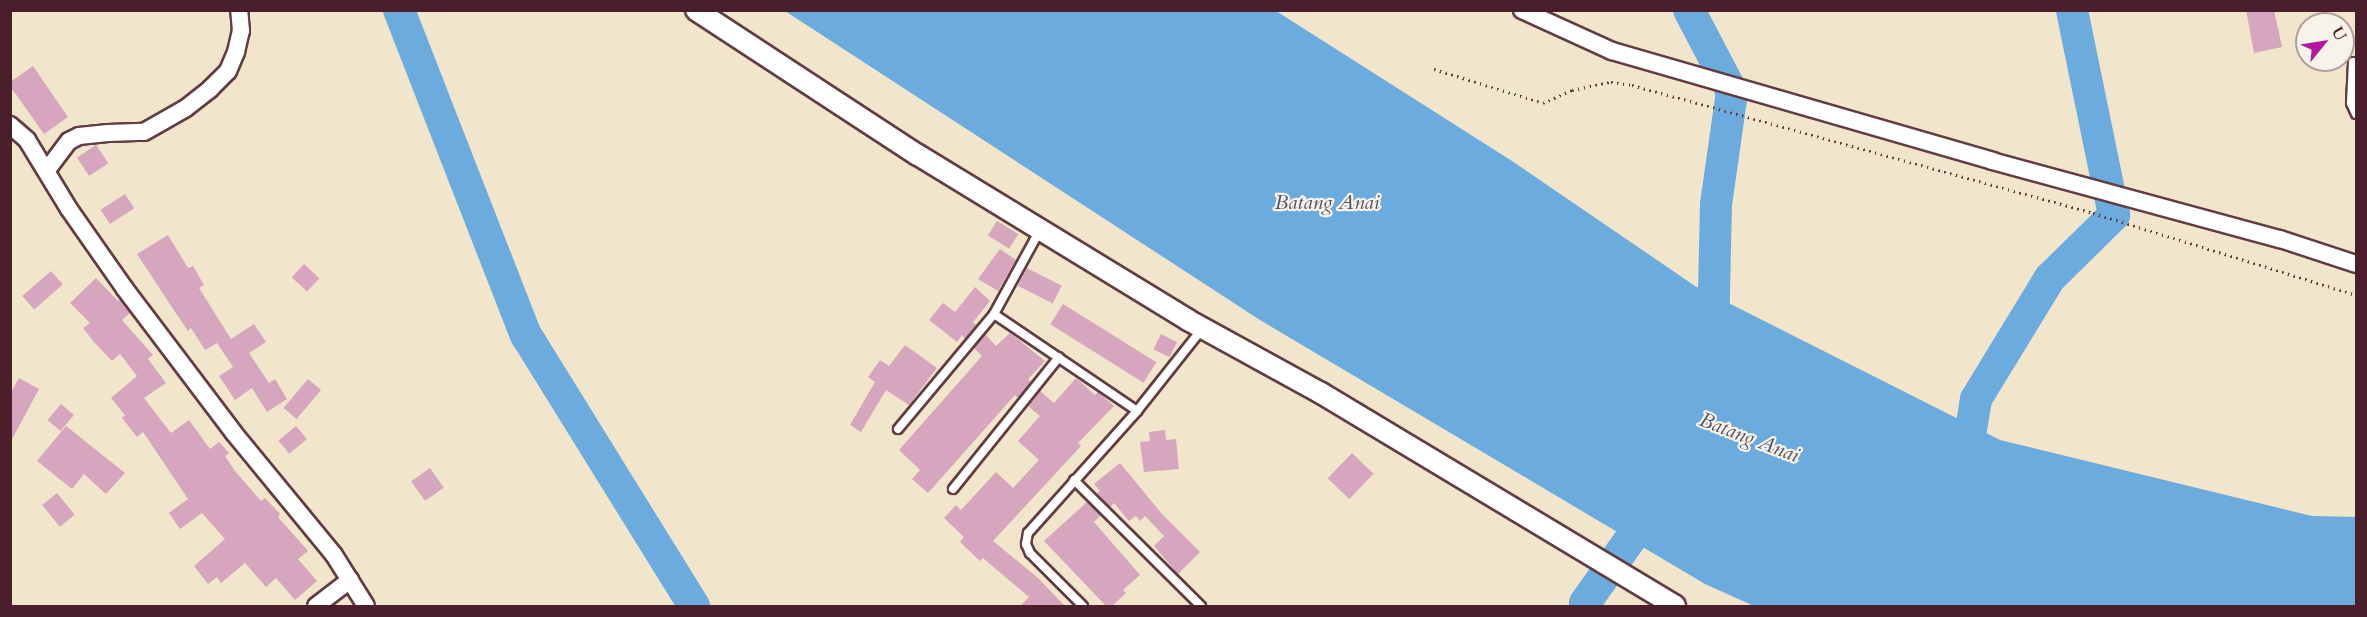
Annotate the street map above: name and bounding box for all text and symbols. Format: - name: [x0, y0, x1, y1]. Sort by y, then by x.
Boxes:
- north arrow: [2295, 12, 2355, 72]
- text: U: [2326, 23, 2352, 45]
- water label: Batang Anai: [1275, 190, 1379, 216]
- water label: Batang Anai: [1695, 407, 1803, 469]

